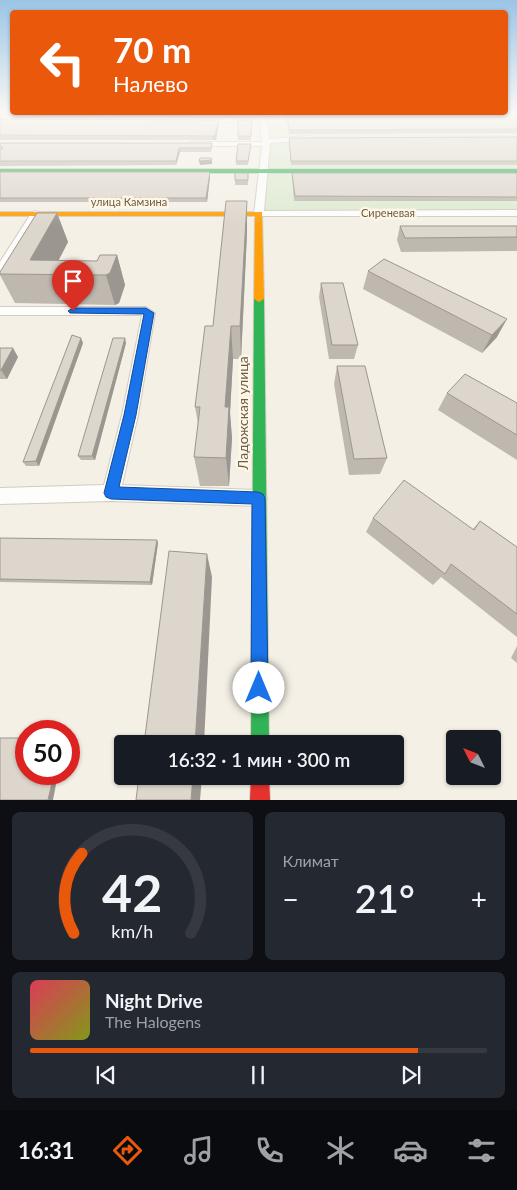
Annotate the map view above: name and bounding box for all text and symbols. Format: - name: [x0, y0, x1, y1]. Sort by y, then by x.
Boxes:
- text: 70 m: [113, 28, 191, 70]
- icon: left: [30, 30, 95, 95]
- text: Налево: [113, 70, 188, 97]
- street label: улица Камзина: [91, 195, 167, 208]
- street label: Сиреневая: [361, 206, 415, 219]
- pin: [52, 260, 94, 311]
- icon: arrive: [59, 267, 87, 295]
- street label: Ладожская улица: [234, 356, 251, 471]
- position arrow: [232, 661, 284, 713]
- speed limit sign: 50: [15, 720, 80, 785]
- north arrow: [446, 730, 501, 785]
- map controls: [446, 730, 501, 785]
- text: 16:32 · 1 мин · 300 m: [168, 748, 350, 771]
- text: Климат: [283, 851, 339, 870]
- text: 42: [102, 861, 162, 923]
- text: 21°: [355, 875, 415, 921]
- text: −: [283, 882, 299, 916]
- text: +: [471, 882, 487, 916]
- text: km/h: [111, 920, 153, 942]
- text: Night Drive: [105, 989, 203, 1012]
- text: The Halogens: [105, 1012, 201, 1031]
- icon: previous: [92, 1061, 120, 1089]
- icon: pause: [244, 1061, 272, 1089]
- icon: next: [397, 1061, 425, 1089]
- icon: directions: [110, 1133, 145, 1168]
- icon: music: [181, 1133, 216, 1168]
- icon: phone: [252, 1133, 287, 1168]
- icon: climate: [323, 1133, 358, 1168]
- icon: car: [393, 1133, 428, 1168]
- icon: filters: [464, 1133, 499, 1168]
- text: 16:31: [18, 1137, 75, 1164]

